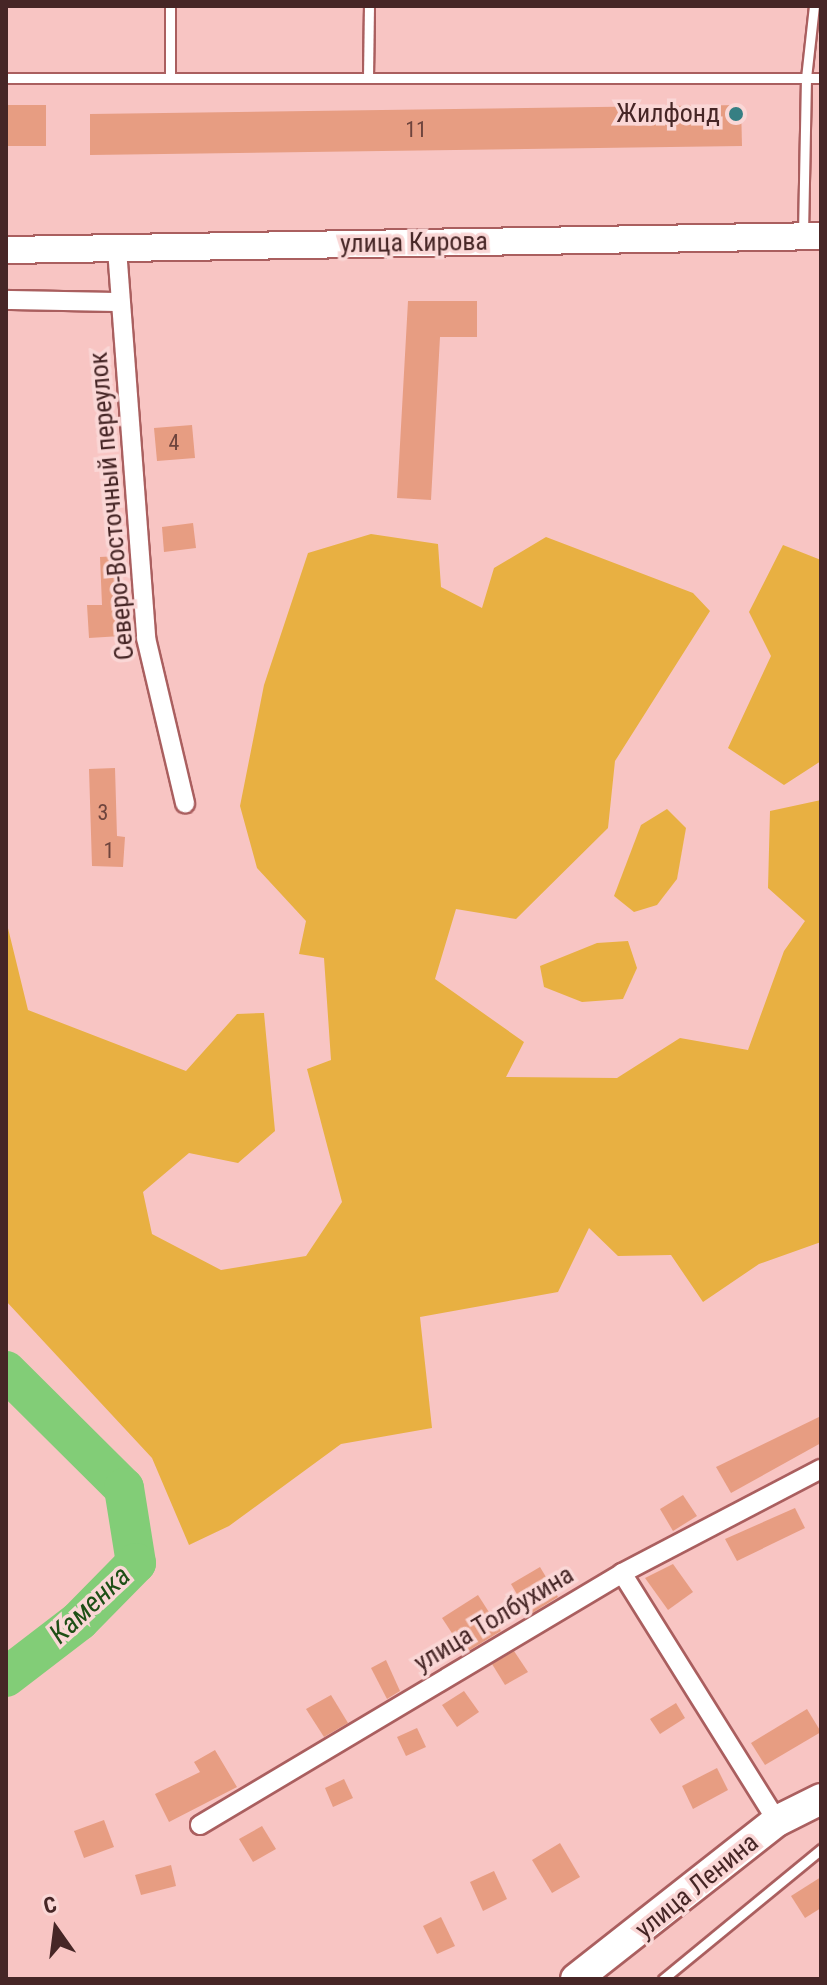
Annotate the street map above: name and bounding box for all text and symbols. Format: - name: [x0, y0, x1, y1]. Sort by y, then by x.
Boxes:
- place label: Жилфонд: [616, 98, 720, 130]
- marker: Жилфонд: [727, 105, 745, 123]
- house number: 11: [405, 117, 427, 143]
- street label: улица Кирова: [340, 226, 488, 260]
- street label: Северо-Восточный переулок: [83, 351, 141, 661]
- house number: 4: [169, 430, 179, 456]
- house number: 3: [98, 800, 108, 826]
- house number: 1: [104, 838, 114, 864]
- water label: Каменка: [43, 1559, 137, 1651]
- street label: улица Толбухина: [408, 1559, 580, 1679]
- street label: улица Ленина: [629, 1827, 765, 1945]
- north arrow: [16, 1889, 96, 1969]
- text: С: [41, 1892, 59, 1919]

